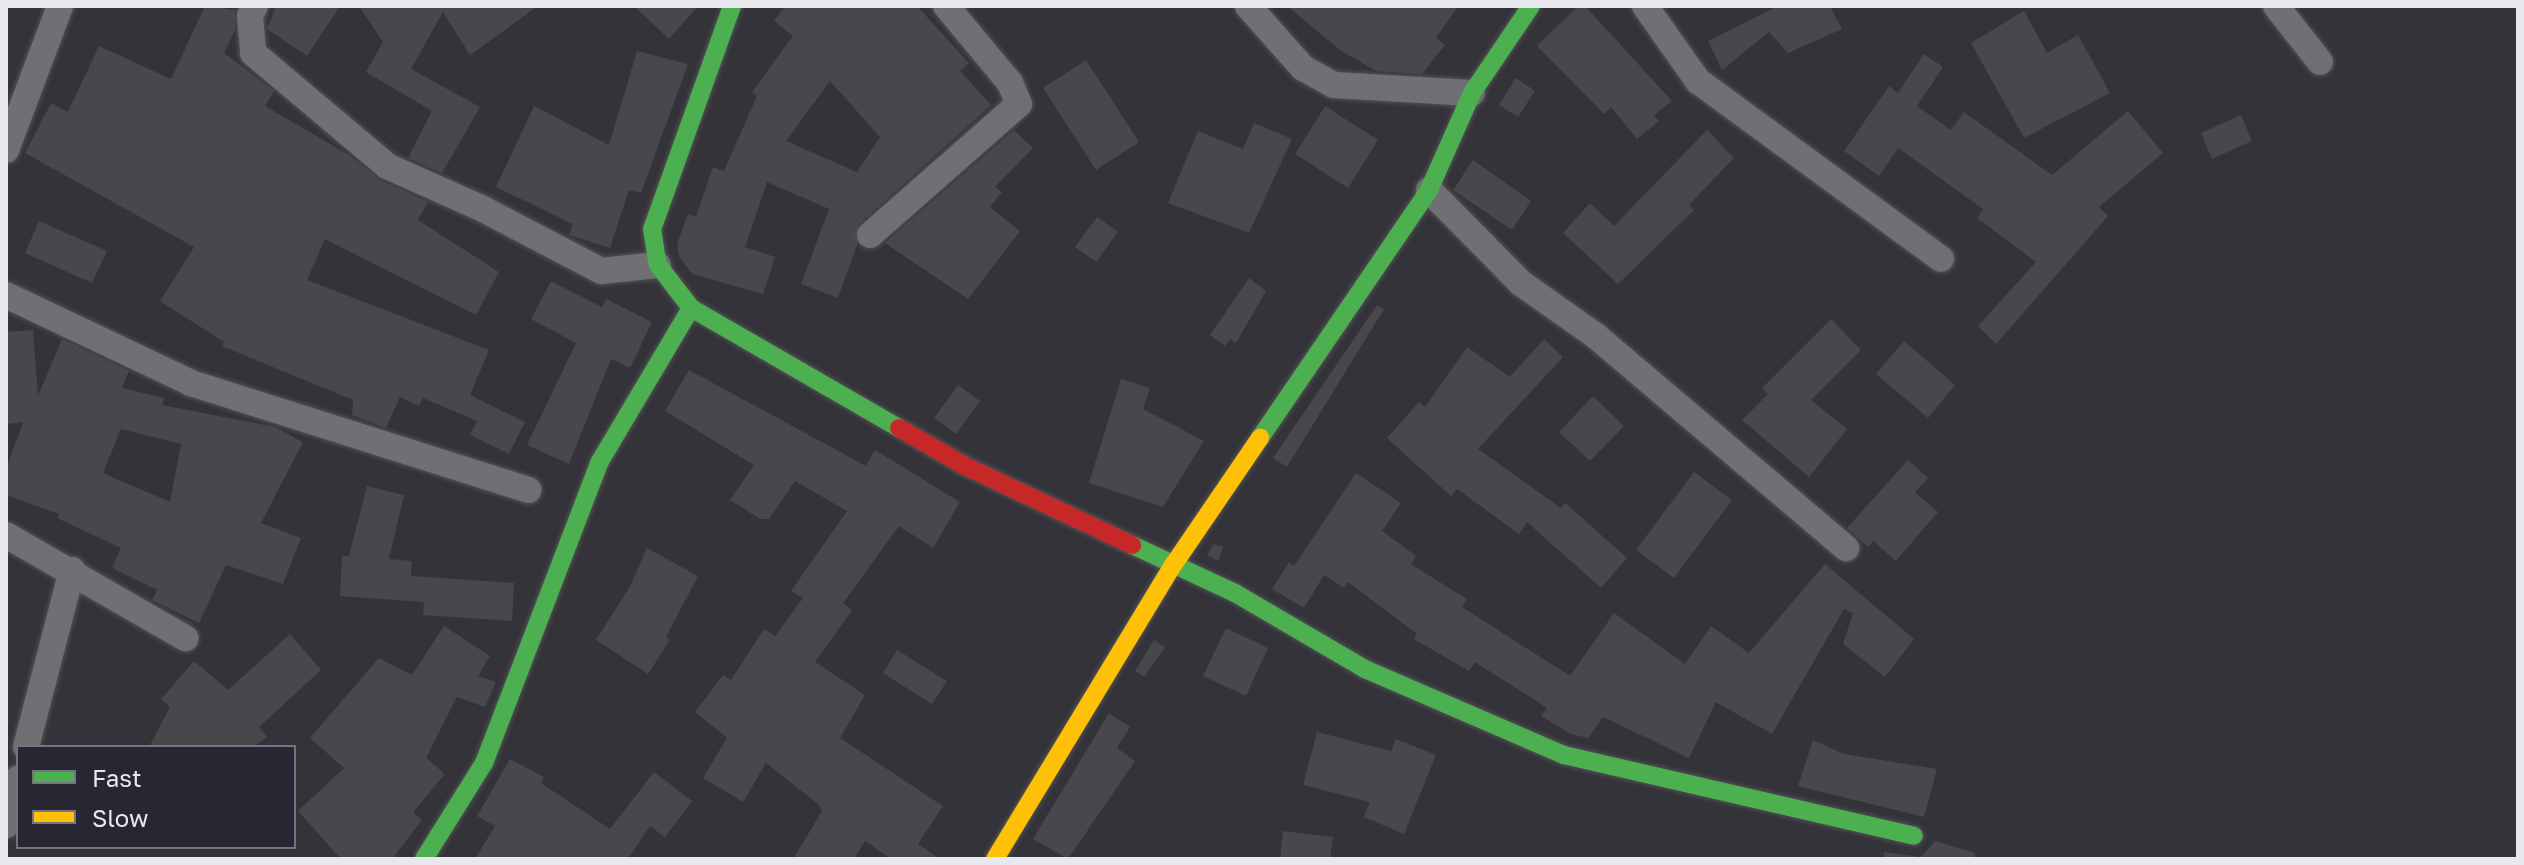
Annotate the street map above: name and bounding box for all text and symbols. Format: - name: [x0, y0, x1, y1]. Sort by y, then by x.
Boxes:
- legend: [16, 745, 296, 849]
- text: Fast: [92, 763, 142, 792]
- text: Slow: [92, 803, 148, 832]

